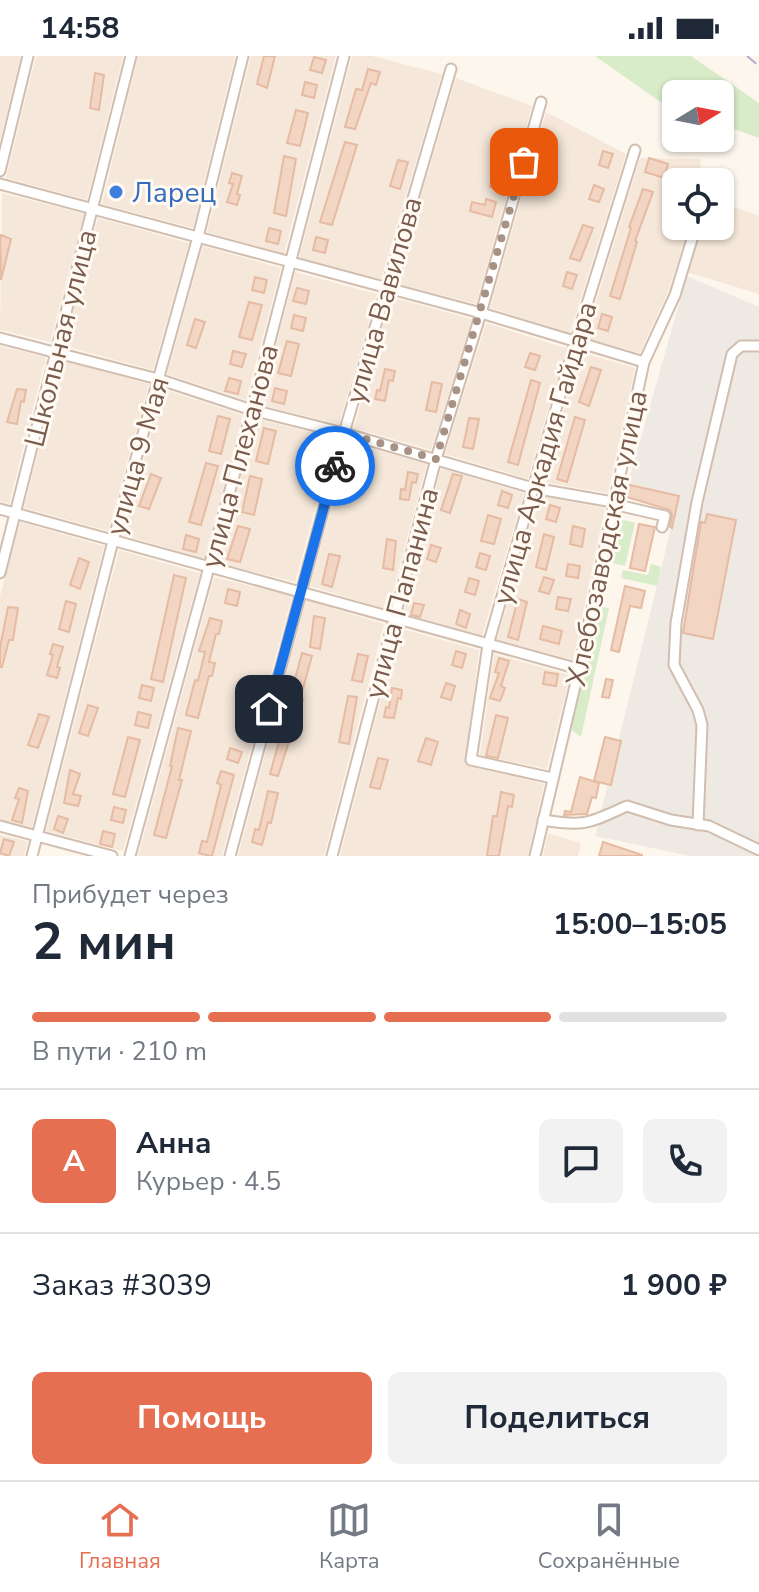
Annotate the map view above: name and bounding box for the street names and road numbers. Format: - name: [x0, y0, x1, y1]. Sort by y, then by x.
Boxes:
- street label: улица Вавилова: [336, 193, 432, 408]
- street label: Школьная улица: [16, 226, 106, 451]
- street label: улица Аркадия Гайдара: [483, 297, 606, 609]
- street label: улица Плеханова: [192, 340, 288, 572]
- street label: улица 9 Мая: [97, 372, 179, 540]
- street label: Хлебозаводская улица: [557, 387, 657, 690]
- street label: улица Папанина: [355, 483, 448, 703]

